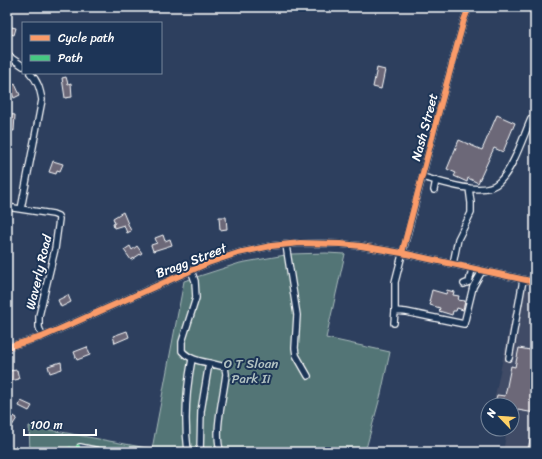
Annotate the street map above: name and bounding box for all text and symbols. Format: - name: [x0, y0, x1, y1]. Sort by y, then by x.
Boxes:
- legend: [22, 22, 162, 74]
- text: Cycle path: [58, 27, 114, 49]
- text: Path: [58, 47, 83, 69]
- street label: Nash Street: [404, 90, 445, 164]
- street label: Waverly Road: [19, 231, 59, 312]
- street label: Bragg Street: [152, 236, 231, 285]
- park label: O T Sloan Park Ii: [224, 352, 278, 390]
- north arrow: [480, 397, 520, 437]
- text: N: [481, 405, 502, 421]
- scale bar: [24, 411, 96, 437]
- text: 100 m: [30, 414, 63, 436]

